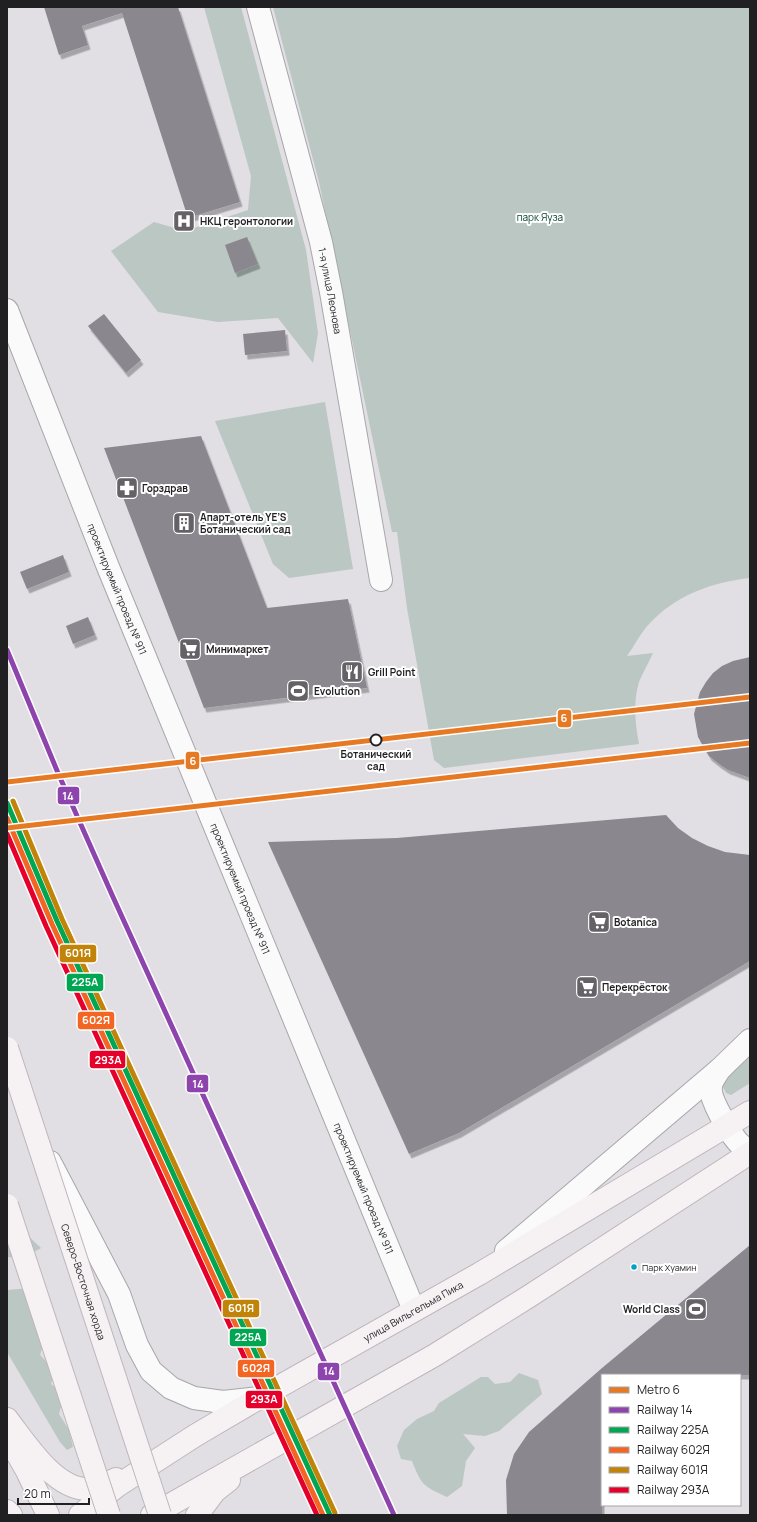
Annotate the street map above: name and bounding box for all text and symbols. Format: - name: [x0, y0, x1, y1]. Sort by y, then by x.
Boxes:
- hospital icon: НКЦ геронтологии: [171, 208, 197, 234]
- park label: парк Яуза: [517, 210, 563, 224]
- place label: НКЦ геронтологии: [200, 214, 293, 228]
- street label: 1-я улица Леонова: [315, 246, 345, 335]
- pharmacy icon: Горздрав: [114, 475, 140, 501]
- place label: Горздрав: [142, 481, 188, 495]
- building icon: Апарт-отель YE’S Ботанический сад: [171, 510, 197, 536]
- place label: Апарт-отель YE’S Ботанический сад: [200, 510, 291, 536]
- street label: проектируемый проезд № 911: [84, 521, 150, 657]
- supermarket icon: Минимаркет: [177, 636, 203, 662]
- place label: Минимаркет: [206, 642, 269, 656]
- restaurant icon: Grill Point: [339, 659, 365, 685]
- place label: Grill Point: [368, 665, 416, 679]
- sports icon: Evolution: [285, 678, 311, 704]
- place label: Evolution: [314, 684, 360, 698]
- line badge: 6: [557, 709, 572, 728]
- text: 6: [561, 710, 568, 725]
- marker: Ботанический сад: [369, 733, 383, 747]
- place label: Ботанический сад: [341, 747, 411, 773]
- line badge: 6: [185, 751, 200, 770]
- text: 6: [190, 753, 197, 768]
- line badge: 14: [57, 786, 80, 805]
- text: 14: [62, 788, 74, 803]
- street label: проектируемый проезд № 911: [207, 821, 274, 956]
- supermarket icon: Botanica: [586, 909, 612, 935]
- place label: Botanica: [614, 915, 657, 929]
- line badge: 601Я: [59, 944, 97, 963]
- text: 601Я: [65, 945, 91, 960]
- line badge: 225А: [66, 973, 104, 992]
- text: 225А: [72, 974, 99, 989]
- supermarket icon: Перекрёсток: [574, 974, 600, 1000]
- place label: Перекрёсток: [602, 980, 668, 994]
- line badge: 602Я: [77, 1011, 115, 1030]
- text: 602Я: [82, 1012, 110, 1027]
- line badge: 293А: [89, 1050, 126, 1069]
- text: 293А: [94, 1052, 122, 1067]
- line badge: 14: [186, 1074, 209, 1093]
- text: 14: [192, 1076, 204, 1091]
- street label: проектируемый проезд № 911: [331, 1121, 397, 1256]
- street label: Северо-Восточная хорда: [58, 1222, 109, 1342]
- place label: Парк Хуамин: [642, 1261, 697, 1274]
- marker: Парк Хуамин: [629, 1262, 639, 1272]
- street label: улица Вильгельма Пика: [361, 1277, 466, 1345]
- sports icon: World Class: [683, 1296, 709, 1322]
- line badge: 601Я: [222, 1299, 260, 1318]
- text: 601Я: [228, 1300, 254, 1315]
- place label: World Class: [623, 1302, 681, 1316]
- line badge: 225А: [229, 1328, 267, 1347]
- text: 225А: [235, 1329, 262, 1344]
- line badge: 602Я: [237, 1359, 275, 1378]
- text: 602Я: [242, 1360, 270, 1375]
- line badge: 14: [317, 1362, 340, 1381]
- text: 14: [323, 1363, 335, 1378]
- legend: [601, 1374, 741, 1506]
- text: Metro 6: [637, 1381, 680, 1398]
- line badge: 293А: [245, 1390, 283, 1409]
- text: 293А: [250, 1391, 278, 1406]
- text: Railway 14: [637, 1401, 692, 1418]
- text: Railway 225А: [637, 1421, 709, 1438]
- text: Railway 602Я: [637, 1441, 710, 1458]
- text: Railway 601Я: [637, 1461, 708, 1478]
- scale bar: [18, 1480, 89, 1506]
- text: Railway 293А: [637, 1481, 710, 1498]
- text: 20 m: [24, 1485, 51, 1502]

